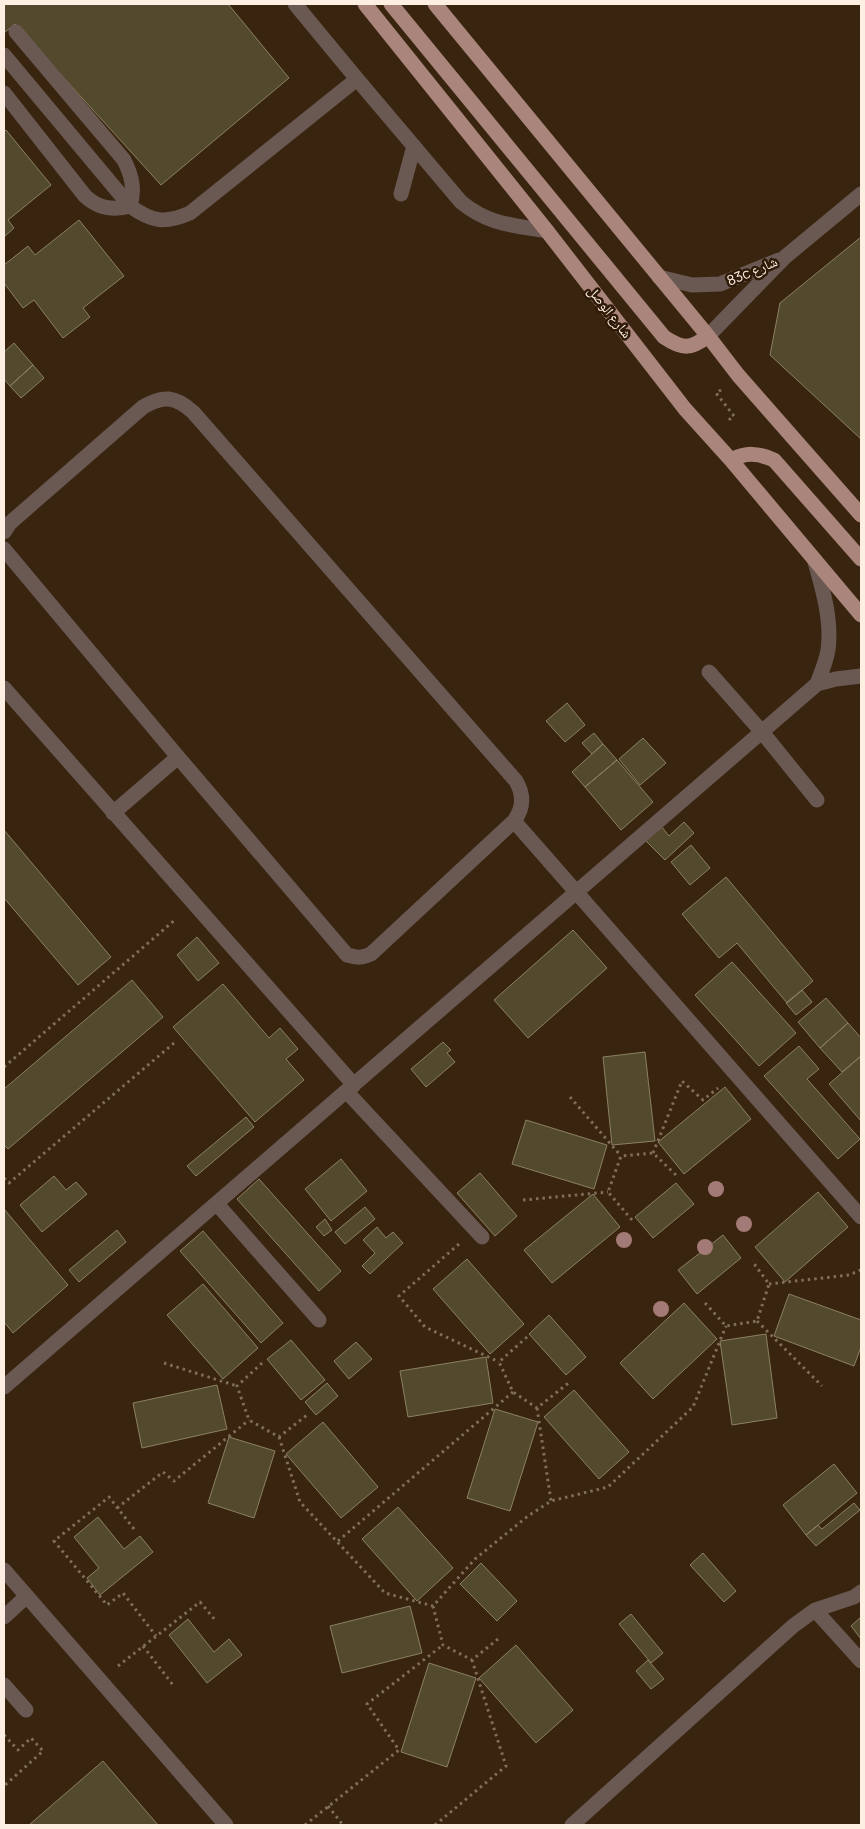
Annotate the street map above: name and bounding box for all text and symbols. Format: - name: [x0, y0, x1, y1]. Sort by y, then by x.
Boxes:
- street label: 83c شارع: [724, 251, 780, 291]
- street label: شارع الوصل: [583, 282, 637, 342]

